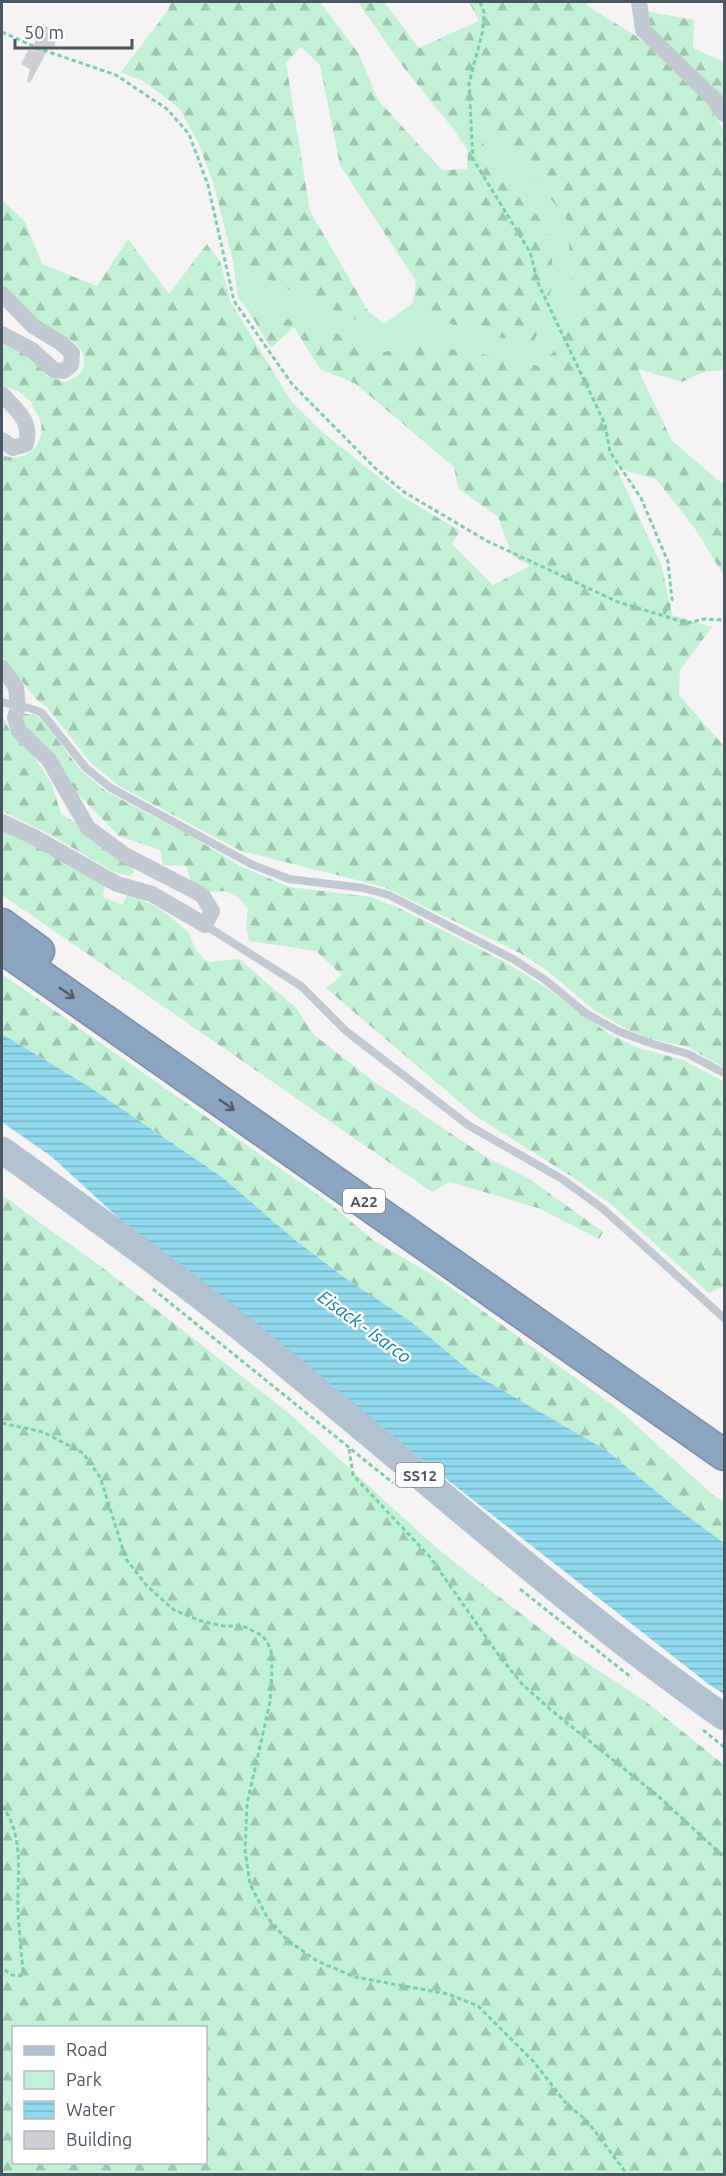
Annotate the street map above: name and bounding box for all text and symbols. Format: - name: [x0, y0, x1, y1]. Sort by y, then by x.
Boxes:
- scale bar: [15, 12, 132, 50]
- text: 50 m: [24, 22, 64, 42]
- one-way arrow: [58, 987, 74, 999]
- one-way arrow: [218, 1099, 235, 1111]
- road number: A22: [343, 1189, 385, 1213]
- water label: Eisack - Isarco: [315, 1286, 415, 1366]
- road number: SS12: [396, 1463, 444, 1487]
- legend: [12, 2026, 207, 2164]
- text: Road: [66, 2039, 108, 2059]
- text: Park: [66, 2069, 102, 2089]
- text: Water: [66, 2099, 116, 2119]
- text: Building: [66, 2129, 132, 2149]

